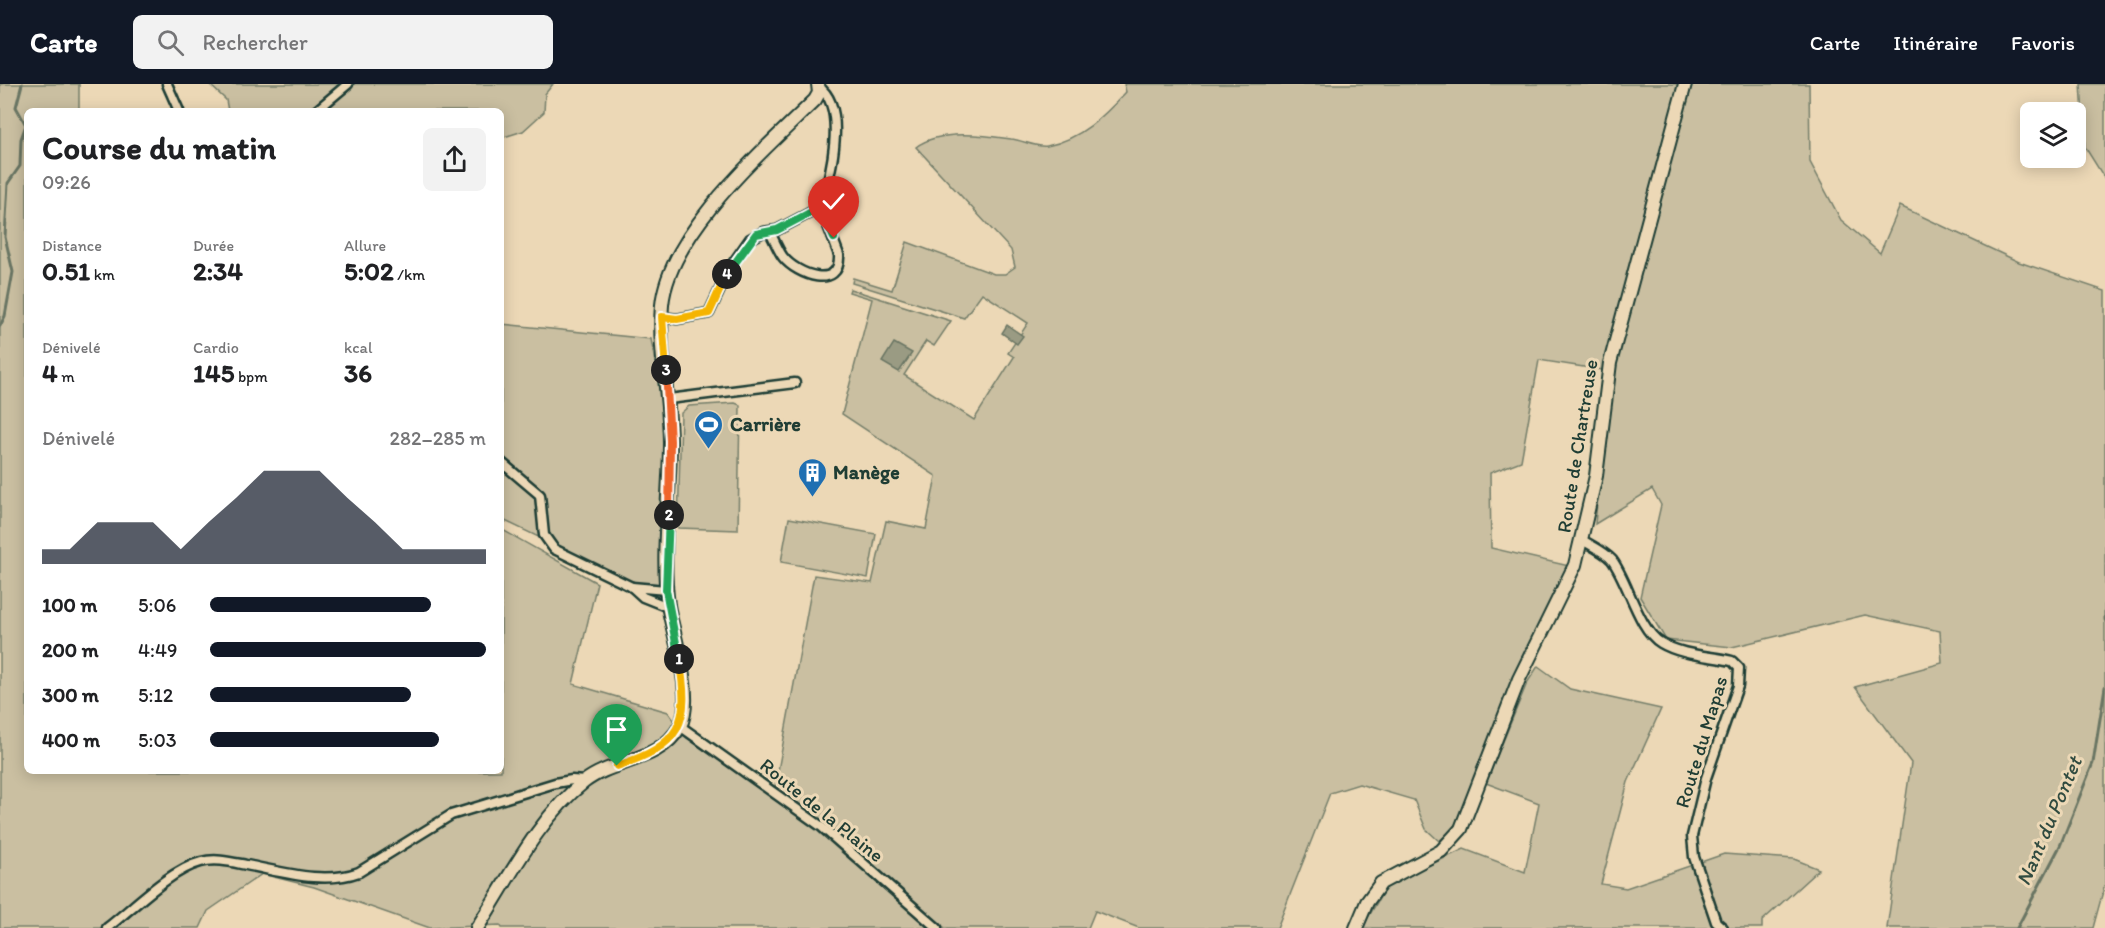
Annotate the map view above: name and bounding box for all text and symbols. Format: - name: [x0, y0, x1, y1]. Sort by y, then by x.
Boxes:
- search box: [133, 15, 553, 69]
- text: Carte: [30, 25, 97, 59]
- icon: search: [154, 26, 187, 59]
- text: Rechercher: [202, 29, 308, 56]
- text: Carte: [1810, 30, 1860, 55]
- text: Itinéraire: [1893, 30, 1978, 55]
- text: Favoris: [2011, 30, 2075, 55]
- map controls: [2020, 102, 2086, 168]
- button: layers: [2020, 102, 2086, 168]
- text: Course du matin: [42, 128, 276, 167]
- button: share: [423, 128, 486, 191]
- text: 09:26: [42, 170, 91, 194]
- pin: [808, 176, 859, 238]
- icon: check: [817, 185, 850, 218]
- text: Distance: [42, 236, 102, 255]
- text: Durée: [193, 236, 234, 255]
- text: Allure: [344, 236, 386, 255]
- text: 0.51: [42, 255, 90, 287]
- text: 2:34: [193, 255, 243, 287]
- text: 5:02: [344, 255, 394, 287]
- pin: 4: [712, 259, 742, 289]
- text: 4: [722, 264, 732, 283]
- text: km: [90, 265, 115, 284]
- text: /km: [394, 265, 425, 284]
- text: Dénivelé: [42, 338, 101, 357]
- text: Cardio: [193, 338, 239, 357]
- text: kcal: [344, 338, 372, 357]
- pin: 3: [651, 355, 681, 385]
- text: 4: [42, 357, 58, 389]
- text: 145: [193, 357, 234, 389]
- text: 36: [344, 357, 372, 389]
- street label: Route de Chartreuse: [1551, 358, 1603, 534]
- text: 3: [662, 360, 670, 379]
- text: m: [58, 367, 75, 386]
- text: bpm: [234, 367, 268, 386]
- sports icon: Carrière: [693, 408, 725, 450]
- place label: Carrière: [730, 412, 801, 436]
- text: Dénivelé: [42, 426, 115, 450]
- text: 282–285 m: [390, 426, 486, 450]
- building icon: Manège: [796, 456, 828, 498]
- place label: Manège: [833, 460, 900, 485]
- pin: 2: [654, 500, 684, 530]
- text: 2: [665, 505, 673, 524]
- text: 100 m: [42, 593, 97, 617]
- text: 5:06: [138, 593, 176, 617]
- text: 200 m: [42, 638, 98, 662]
- text: 4:49: [138, 638, 177, 662]
- pin: 1: [664, 644, 694, 674]
- text: 1: [675, 649, 683, 668]
- street label: Route du Mapas: [1670, 673, 1732, 811]
- text: 300 m: [42, 683, 99, 707]
- text: 5:12: [138, 683, 173, 707]
- pin: [591, 704, 642, 766]
- icon: arrive: [600, 713, 633, 746]
- text: 400 m: [42, 728, 100, 752]
- text: 5:03: [138, 728, 177, 752]
- water label: Nant du Pontet: [2010, 751, 2088, 889]
- street label: Route de la Plaine: [755, 753, 889, 867]

